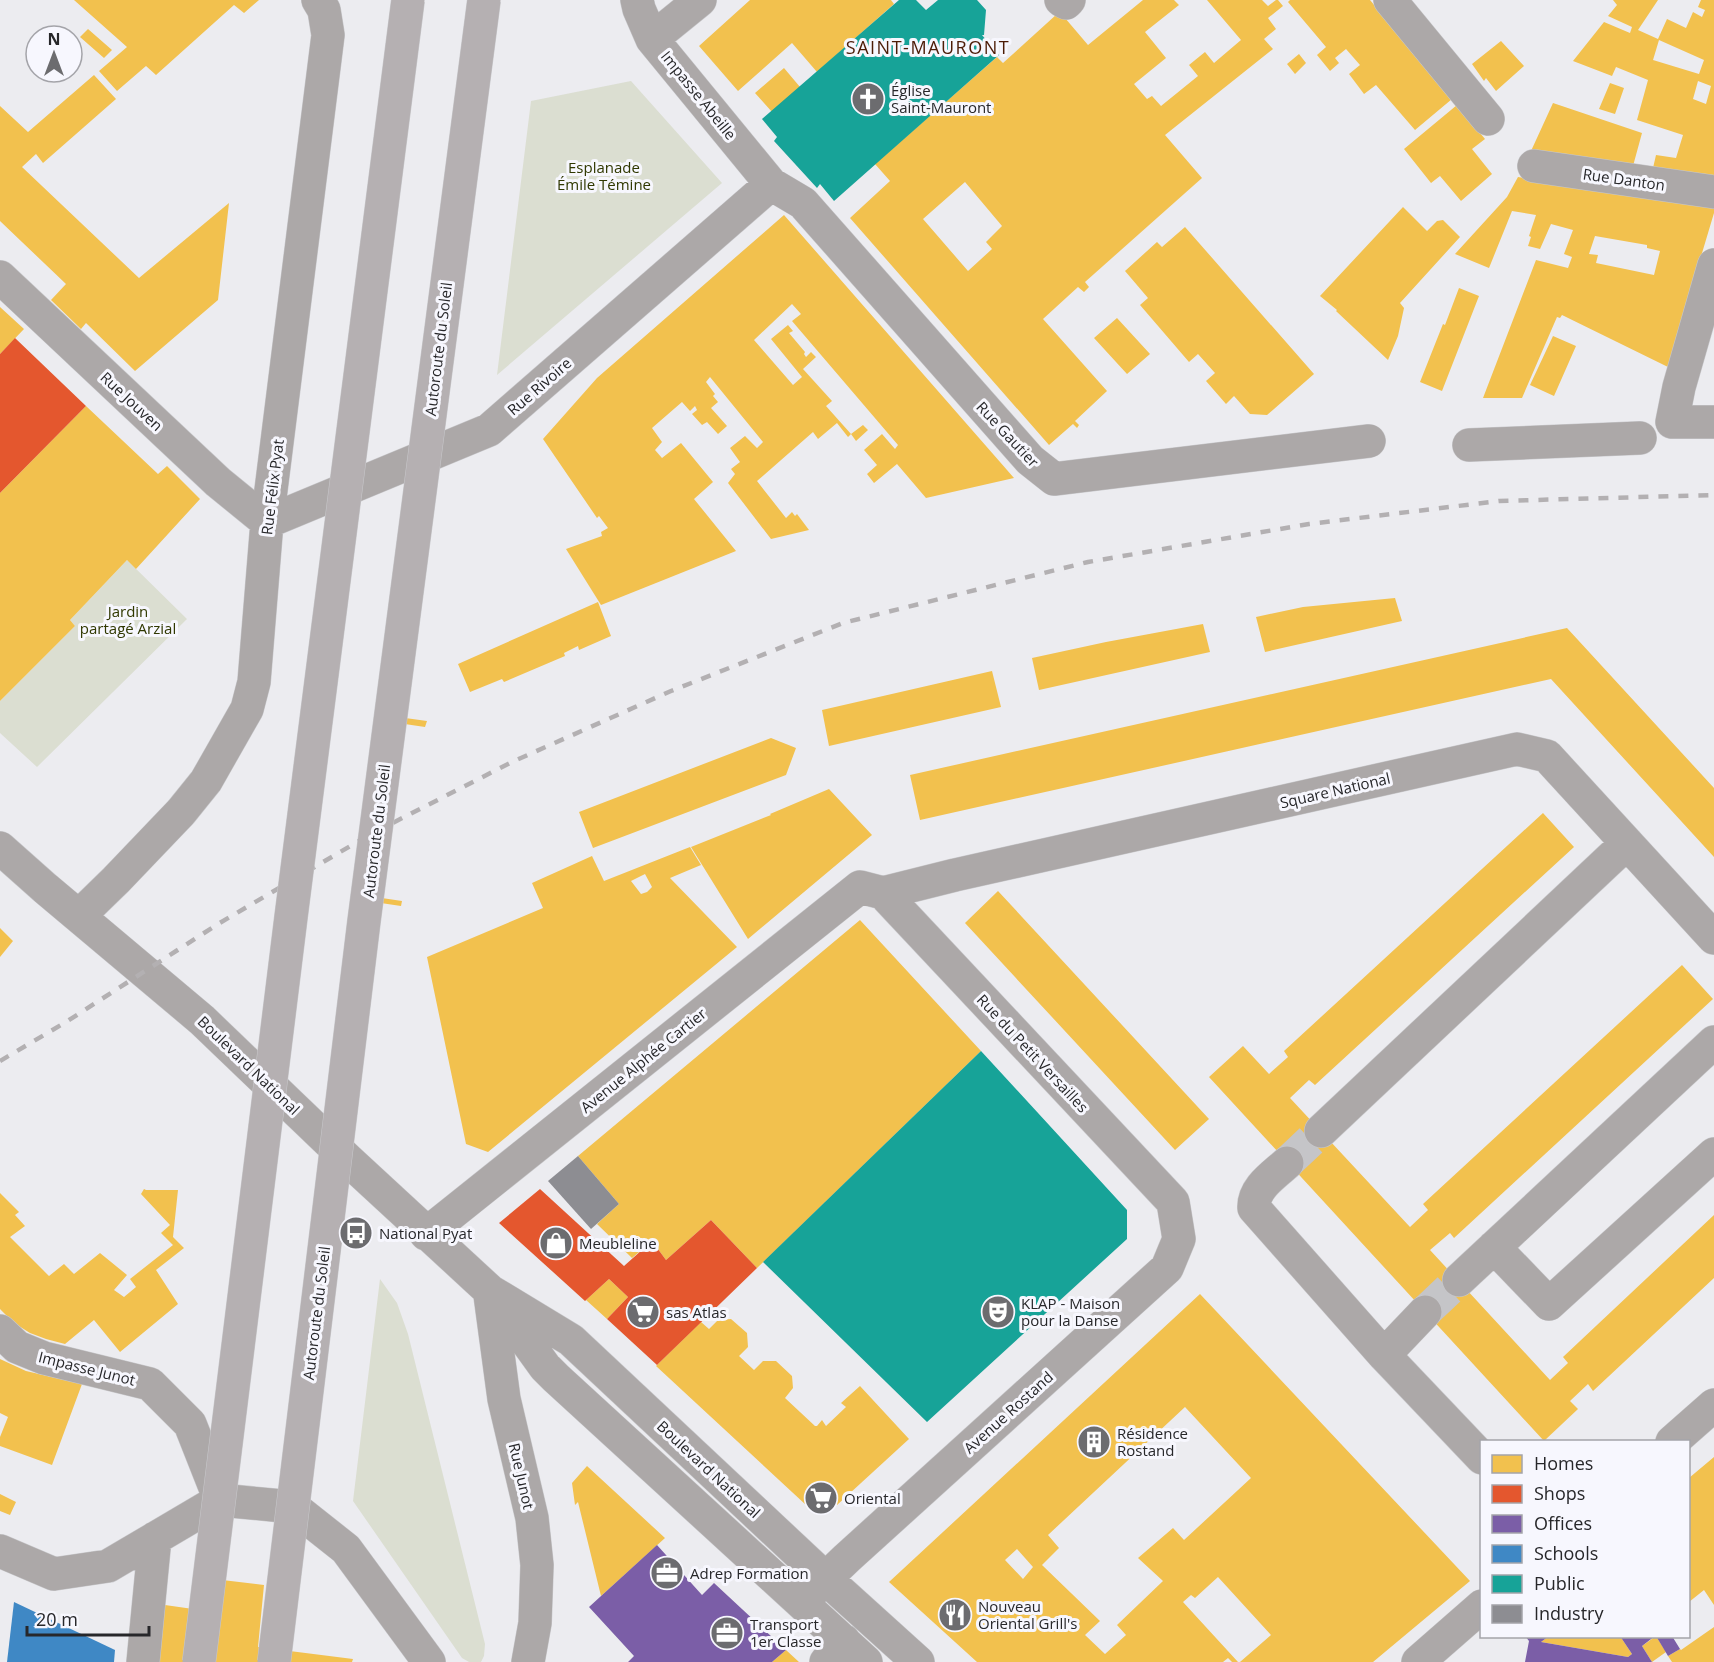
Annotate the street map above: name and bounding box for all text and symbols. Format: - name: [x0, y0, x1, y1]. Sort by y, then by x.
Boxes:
- north arrow: [24, 24, 84, 84]
- text: N: [47, 28, 61, 50]
- district label: SAINT-MAURONT: [846, 35, 1010, 59]
- street label: Impasse Abeille: [657, 46, 741, 144]
- place label: Église Saint-Mauront: [891, 80, 991, 117]
- church icon: Église Saint-Mauront: [850, 81, 886, 117]
- park label: Esplanade Émile Témine: [557, 157, 651, 194]
- street label: Rue Danton: [1582, 163, 1666, 195]
- street label: Autoroute du Soleil: [420, 281, 456, 417]
- street label: Rue Rivoire: [503, 353, 575, 419]
- street label: Rue Jouven: [97, 367, 167, 435]
- street label: Rue Gautier: [972, 397, 1044, 471]
- street label: Rue Félix Pyat: [256, 438, 288, 536]
- park label: Jardin partagé Arzial: [80, 601, 176, 638]
- street label: Autoroute du Soleil: [358, 763, 394, 899]
- street label: Square National: [1278, 768, 1392, 812]
- street label: Rue du Petit Versailles: [973, 990, 1093, 1116]
- street label: Avenue Alphée Cartier: [576, 1003, 710, 1117]
- street label: Boulevard National: [194, 1011, 304, 1119]
- bus stop icon: National Pyat: [338, 1215, 374, 1251]
- place label: National Pyat: [379, 1223, 472, 1243]
- shop icon: Meubleline: [538, 1225, 574, 1261]
- place label: Meubleline: [579, 1233, 657, 1253]
- street label: Autoroute du Soleil: [298, 1245, 334, 1381]
- place label: KLAP - Maison pour la Danse: [1021, 1293, 1120, 1330]
- supermarket icon: sas Atlas: [625, 1294, 661, 1330]
- theatre icon: KLAP - Maison pour la Danse: [980, 1294, 1016, 1330]
- place label: sas Atlas: [666, 1302, 727, 1322]
- street label: Impasse Junot: [37, 1346, 137, 1390]
- street label: Avenue Rostand: [959, 1367, 1057, 1457]
- street label: Boulevard National: [653, 1416, 765, 1522]
- place label: Résidence Rostand: [1117, 1423, 1188, 1460]
- building icon: Résidence Rostand: [1076, 1424, 1112, 1460]
- legend: [1480, 1440, 1690, 1638]
- street label: Rue Junot: [505, 1441, 539, 1511]
- text: Homes: [1534, 1451, 1593, 1475]
- supermarket icon: Oriental: [803, 1480, 839, 1516]
- text: Shops: [1534, 1481, 1585, 1505]
- place label: Oriental: [844, 1488, 901, 1508]
- text: Offices: [1534, 1511, 1592, 1535]
- text: Schools: [1534, 1541, 1598, 1565]
- office icon: Adrep Formation: [649, 1555, 685, 1591]
- place label: Adrep Formation: [690, 1563, 809, 1583]
- text: Public: [1534, 1571, 1585, 1595]
- place label: Nouveau Oriental Grill's: [978, 1596, 1077, 1633]
- restaurant icon: Nouveau Oriental Grill's: [937, 1597, 973, 1633]
- scale bar: [27, 1599, 148, 1637]
- text: Industry: [1534, 1601, 1604, 1625]
- text: 20 m: [36, 1607, 78, 1631]
- place label: Transport 1er Classe: [750, 1614, 821, 1651]
- office icon: Transport 1er Classe: [709, 1615, 745, 1651]

